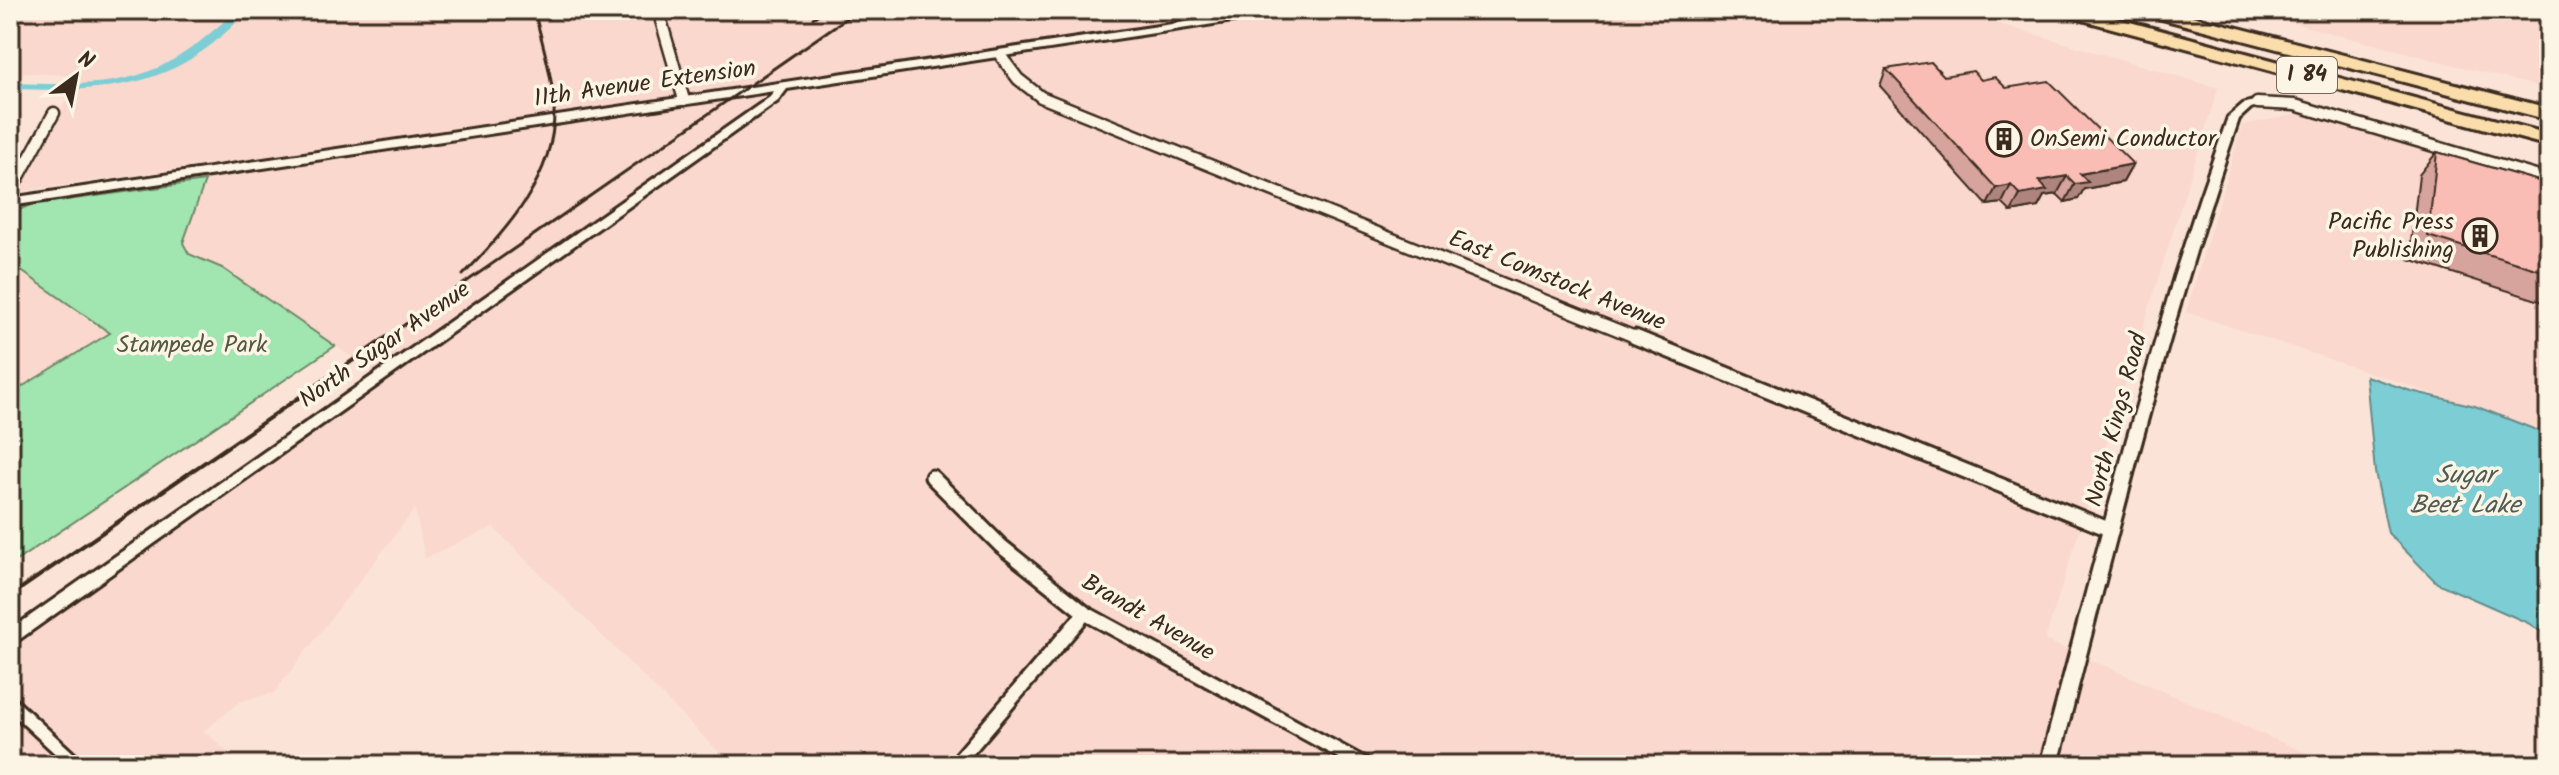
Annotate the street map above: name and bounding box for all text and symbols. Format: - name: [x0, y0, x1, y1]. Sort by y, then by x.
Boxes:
- north arrow: [36, 36, 116, 116]
- text: N: [70, 43, 101, 80]
- street label: 11th Avenue Extension: [531, 49, 759, 119]
- road number: I 84: [2277, 57, 2337, 93]
- building icon: OnSemi Conductor: [1985, 120, 2023, 158]
- place label: OnSemi Conductor: [2030, 120, 2218, 159]
- place label: Pacific Press Publishing: [2328, 203, 2454, 270]
- building icon: Pacific Press Publishing: [2461, 217, 2499, 255]
- street label: East Comstock Avenue: [1442, 220, 1672, 342]
- street label: North Sugar Avenue: [291, 271, 479, 419]
- park label: Stampede Park: [117, 326, 268, 365]
- street label: North Kings Road: [2075, 328, 2159, 511]
- water label: Sugar Beet Lake: [2410, 455, 2523, 527]
- street label: Brandt Avenue: [1074, 564, 1222, 672]

